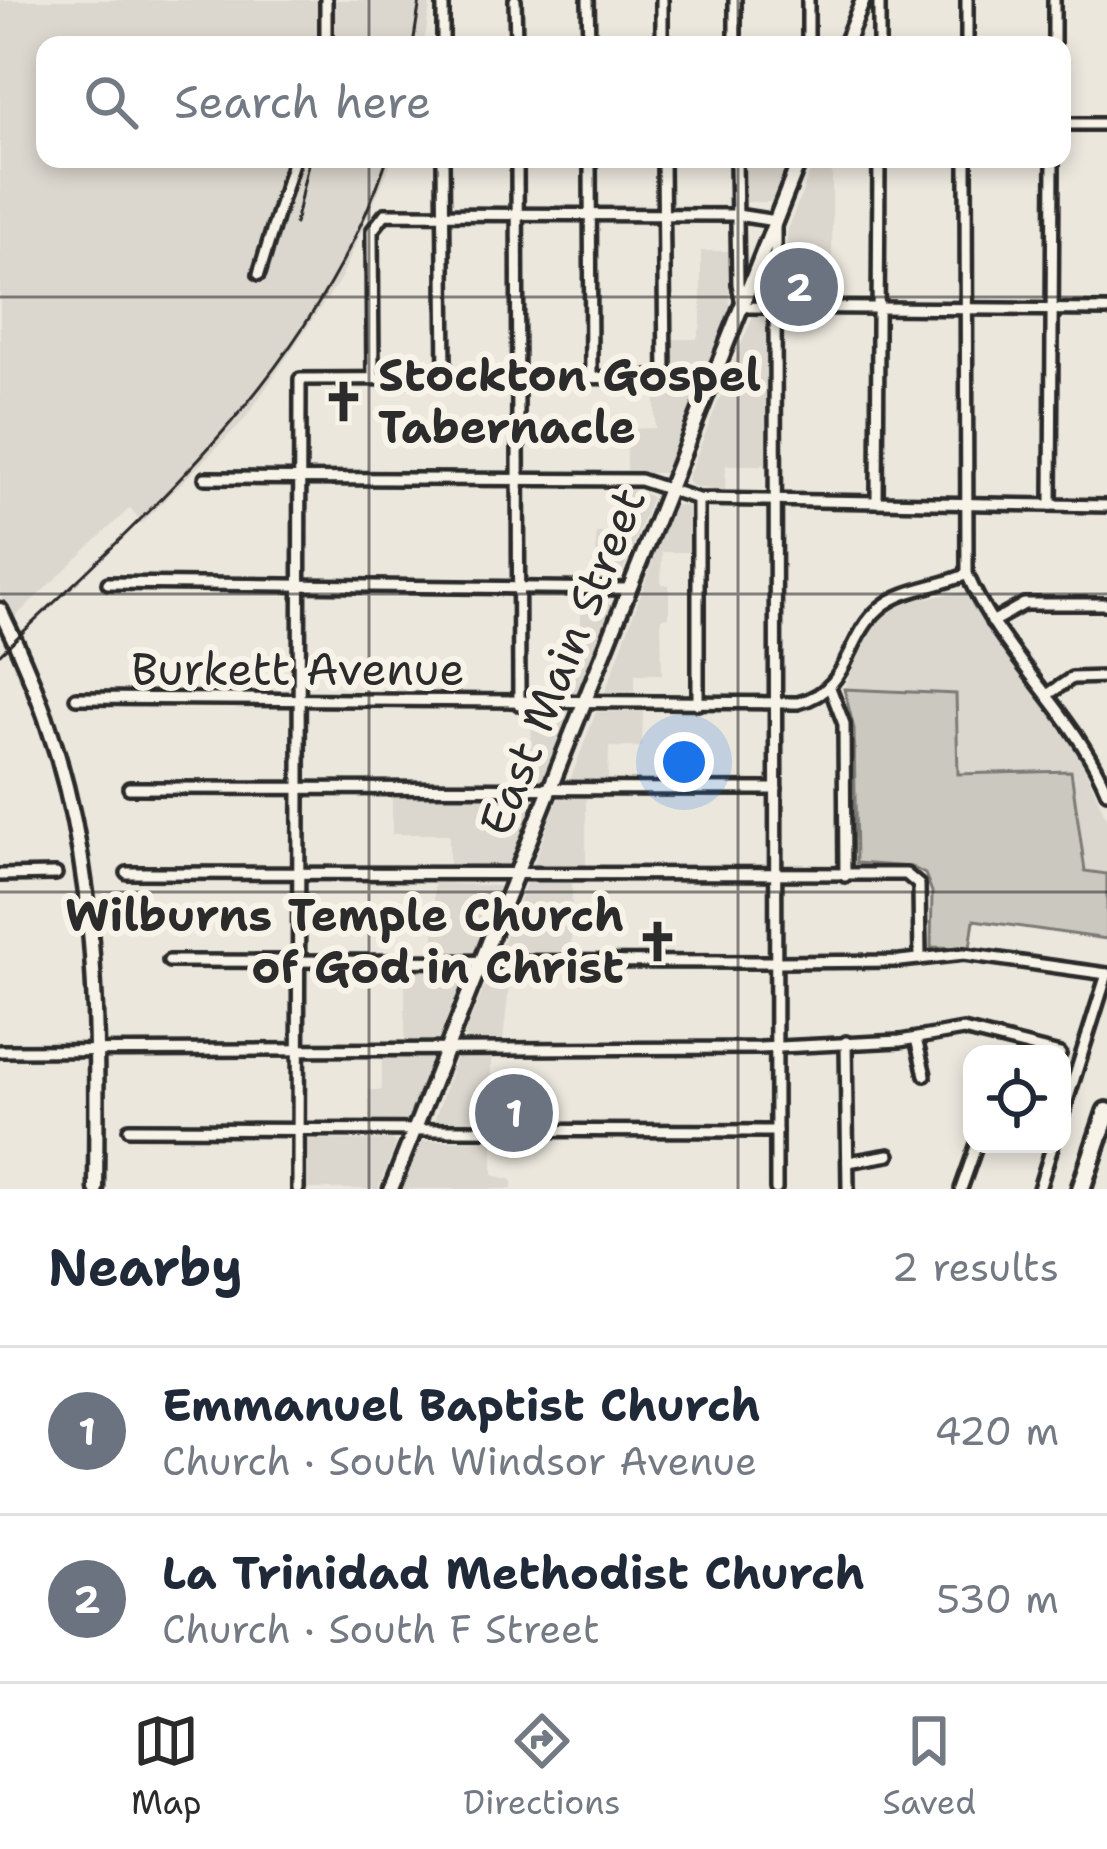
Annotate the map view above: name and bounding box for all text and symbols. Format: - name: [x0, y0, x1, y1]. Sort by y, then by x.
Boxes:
- search box: [36, 36, 1071, 168]
- icon: search: [78, 69, 144, 135]
- text: Search here: [174, 72, 431, 132]
- pin: 2: [760, 242, 838, 332]
- place label: Stockton Gospel Tabernacle: [378, 345, 761, 457]
- church icon: Stockton Gospel Tabernacle: [321, 378, 367, 424]
- street label: East Main Street: [465, 478, 659, 844]
- street label: Burkett Avenue: [131, 639, 465, 699]
- your location: [654, 732, 714, 792]
- place label: Wilburns Temple Church of God in Christ: [65, 885, 624, 997]
- church icon: Wilburns Temple Church of God in Christ: [635, 918, 681, 964]
- map controls: [963, 1045, 1071, 1153]
- button: locate: [963, 1045, 1071, 1153]
- pin: 1: [475, 1068, 553, 1158]
- text: Nearby: [48, 1233, 243, 1301]
- text: 2 results: [892, 1241, 1059, 1293]
- text: Emmanuel Baptist Church: [162, 1375, 761, 1435]
- text: 1: [78, 1405, 96, 1457]
- text: 420 m: [934, 1405, 1059, 1457]
- text: Church · South Windsor Avenue: [162, 1435, 757, 1487]
- text: La Trinidad Methodist Church: [162, 1543, 865, 1603]
- text: 2: [73, 1573, 101, 1625]
- text: 530 m: [936, 1573, 1059, 1625]
- text: Church · South F Street: [162, 1603, 600, 1655]
- tab: Map: [131, 1708, 202, 1825]
- tab: Directions: [463, 1708, 621, 1825]
- tab: Saved: [882, 1708, 976, 1825]

